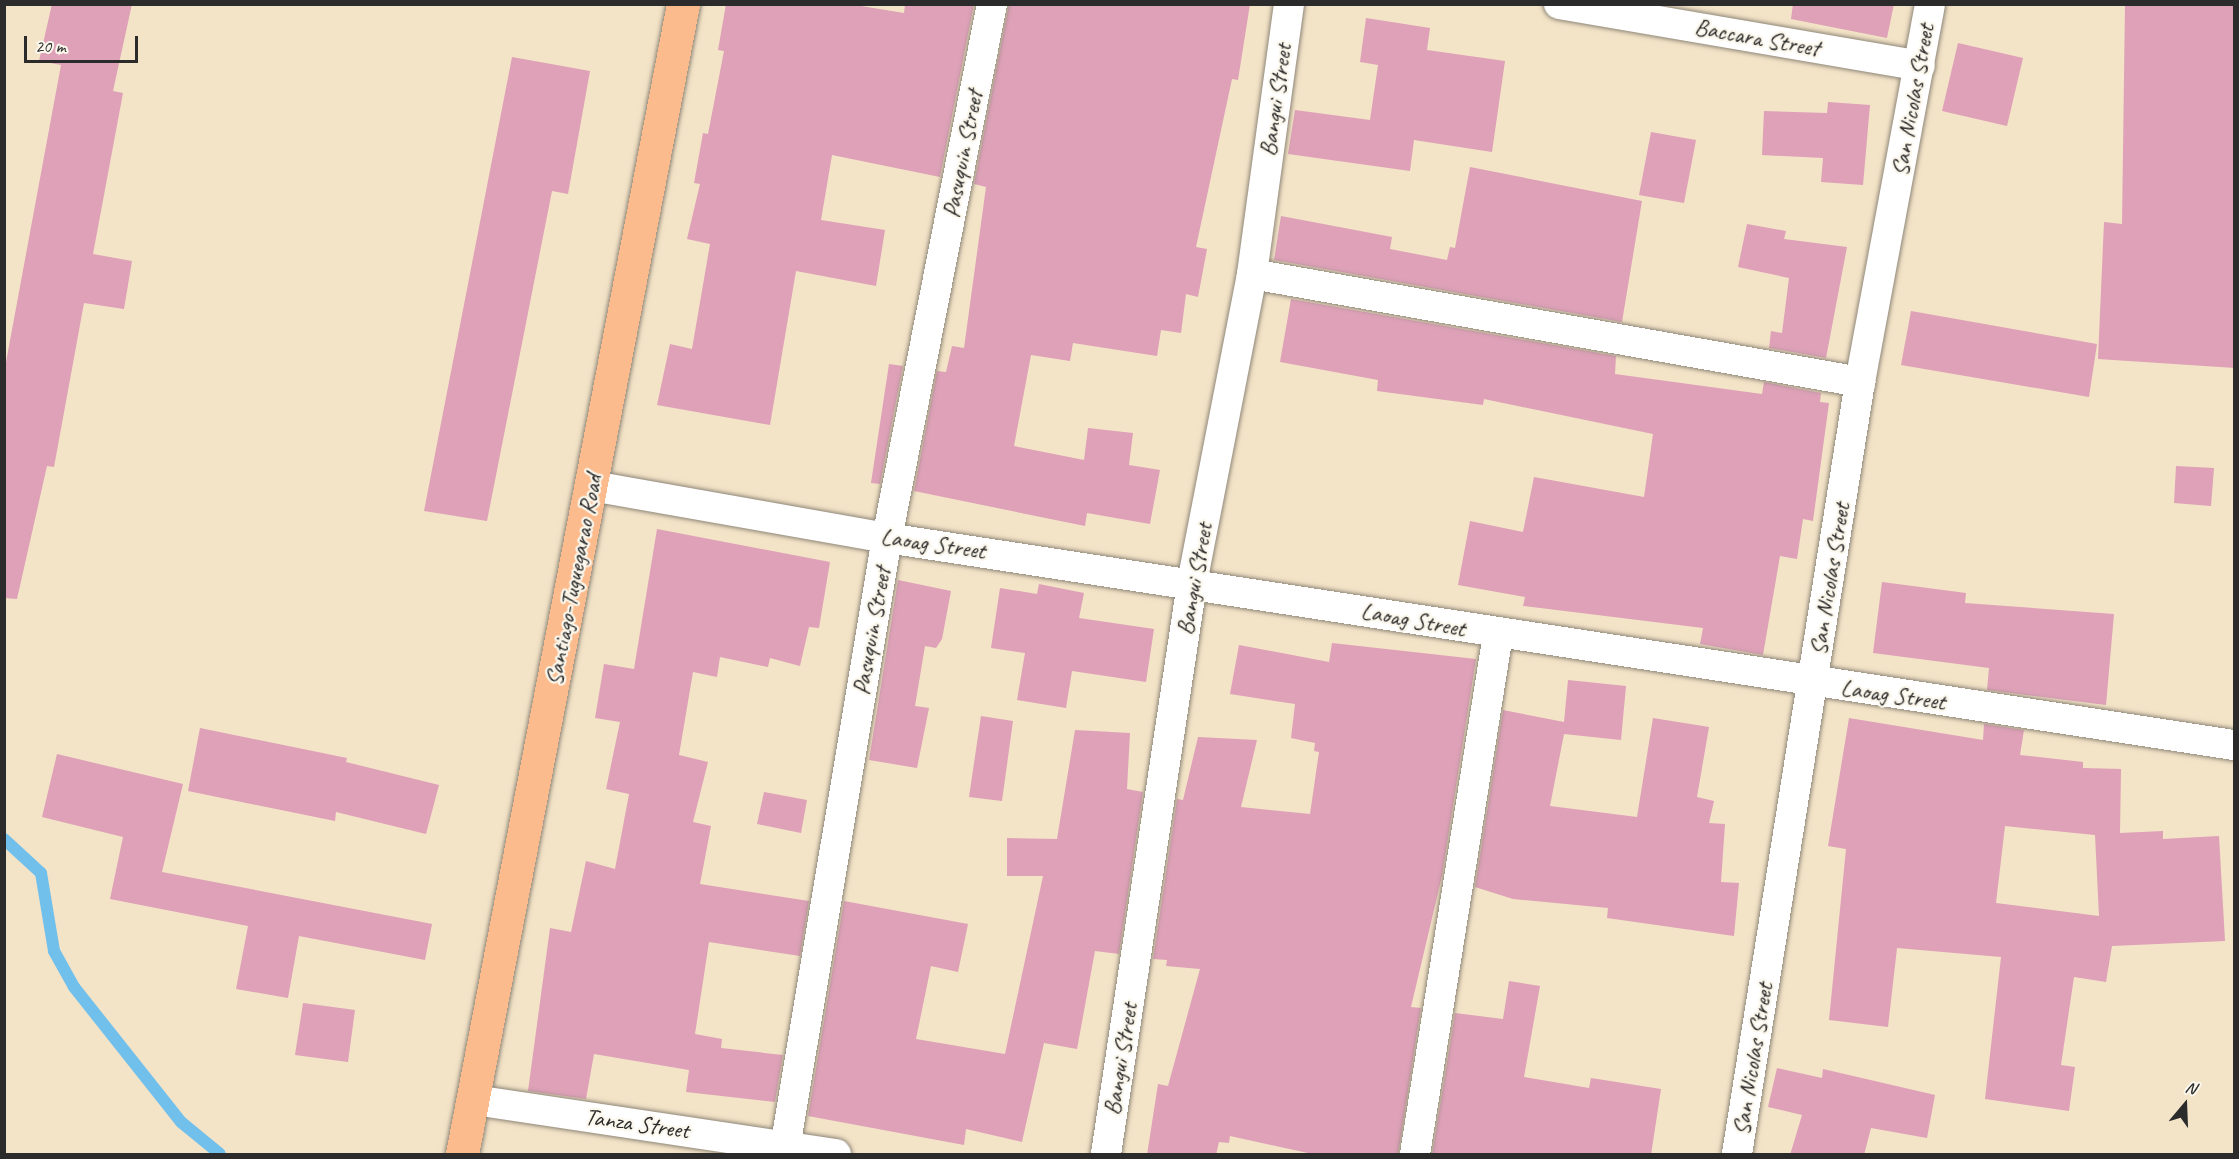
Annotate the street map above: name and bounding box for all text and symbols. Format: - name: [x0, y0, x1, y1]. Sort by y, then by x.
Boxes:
- street label: Baccara Street: [1692, 13, 1822, 63]
- street label: San Nicolas Street: [1885, 21, 1941, 179]
- scale bar: [27, 24, 141, 62]
- text: 20 m: [35, 35, 66, 57]
- street label: Bangui Street: [1254, 42, 1298, 158]
- street label: Pasuquin Street: [937, 88, 989, 220]
- street label: Santiago-Tuguegarao Road: [539, 472, 609, 688]
- street label: San Nicolas Street: [1804, 500, 1856, 658]
- street label: Bangui Street: [1171, 520, 1219, 638]
- street label: Laoag Street: [879, 522, 987, 566]
- street label: Pasuquin Street: [847, 565, 897, 697]
- street label: Laoag Street: [1358, 597, 1468, 643]
- street label: Laoag Street: [1839, 673, 1947, 717]
- street label: San Nicolas Street: [1727, 980, 1779, 1138]
- street label: Bangui Street: [1098, 1001, 1144, 1117]
- north arrow: [2155, 1075, 2215, 1135]
- text: N: [2183, 1077, 2199, 1099]
- street label: Tanza Street: [583, 1102, 691, 1146]

